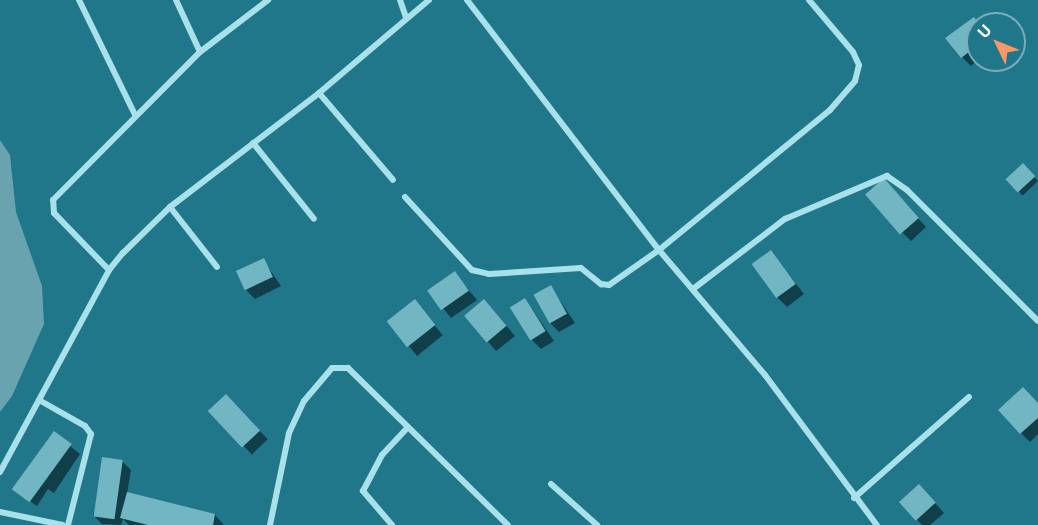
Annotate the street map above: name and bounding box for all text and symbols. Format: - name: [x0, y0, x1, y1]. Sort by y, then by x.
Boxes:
- north arrow: [966, 12, 1026, 72]
- text: U: [972, 19, 996, 43]

